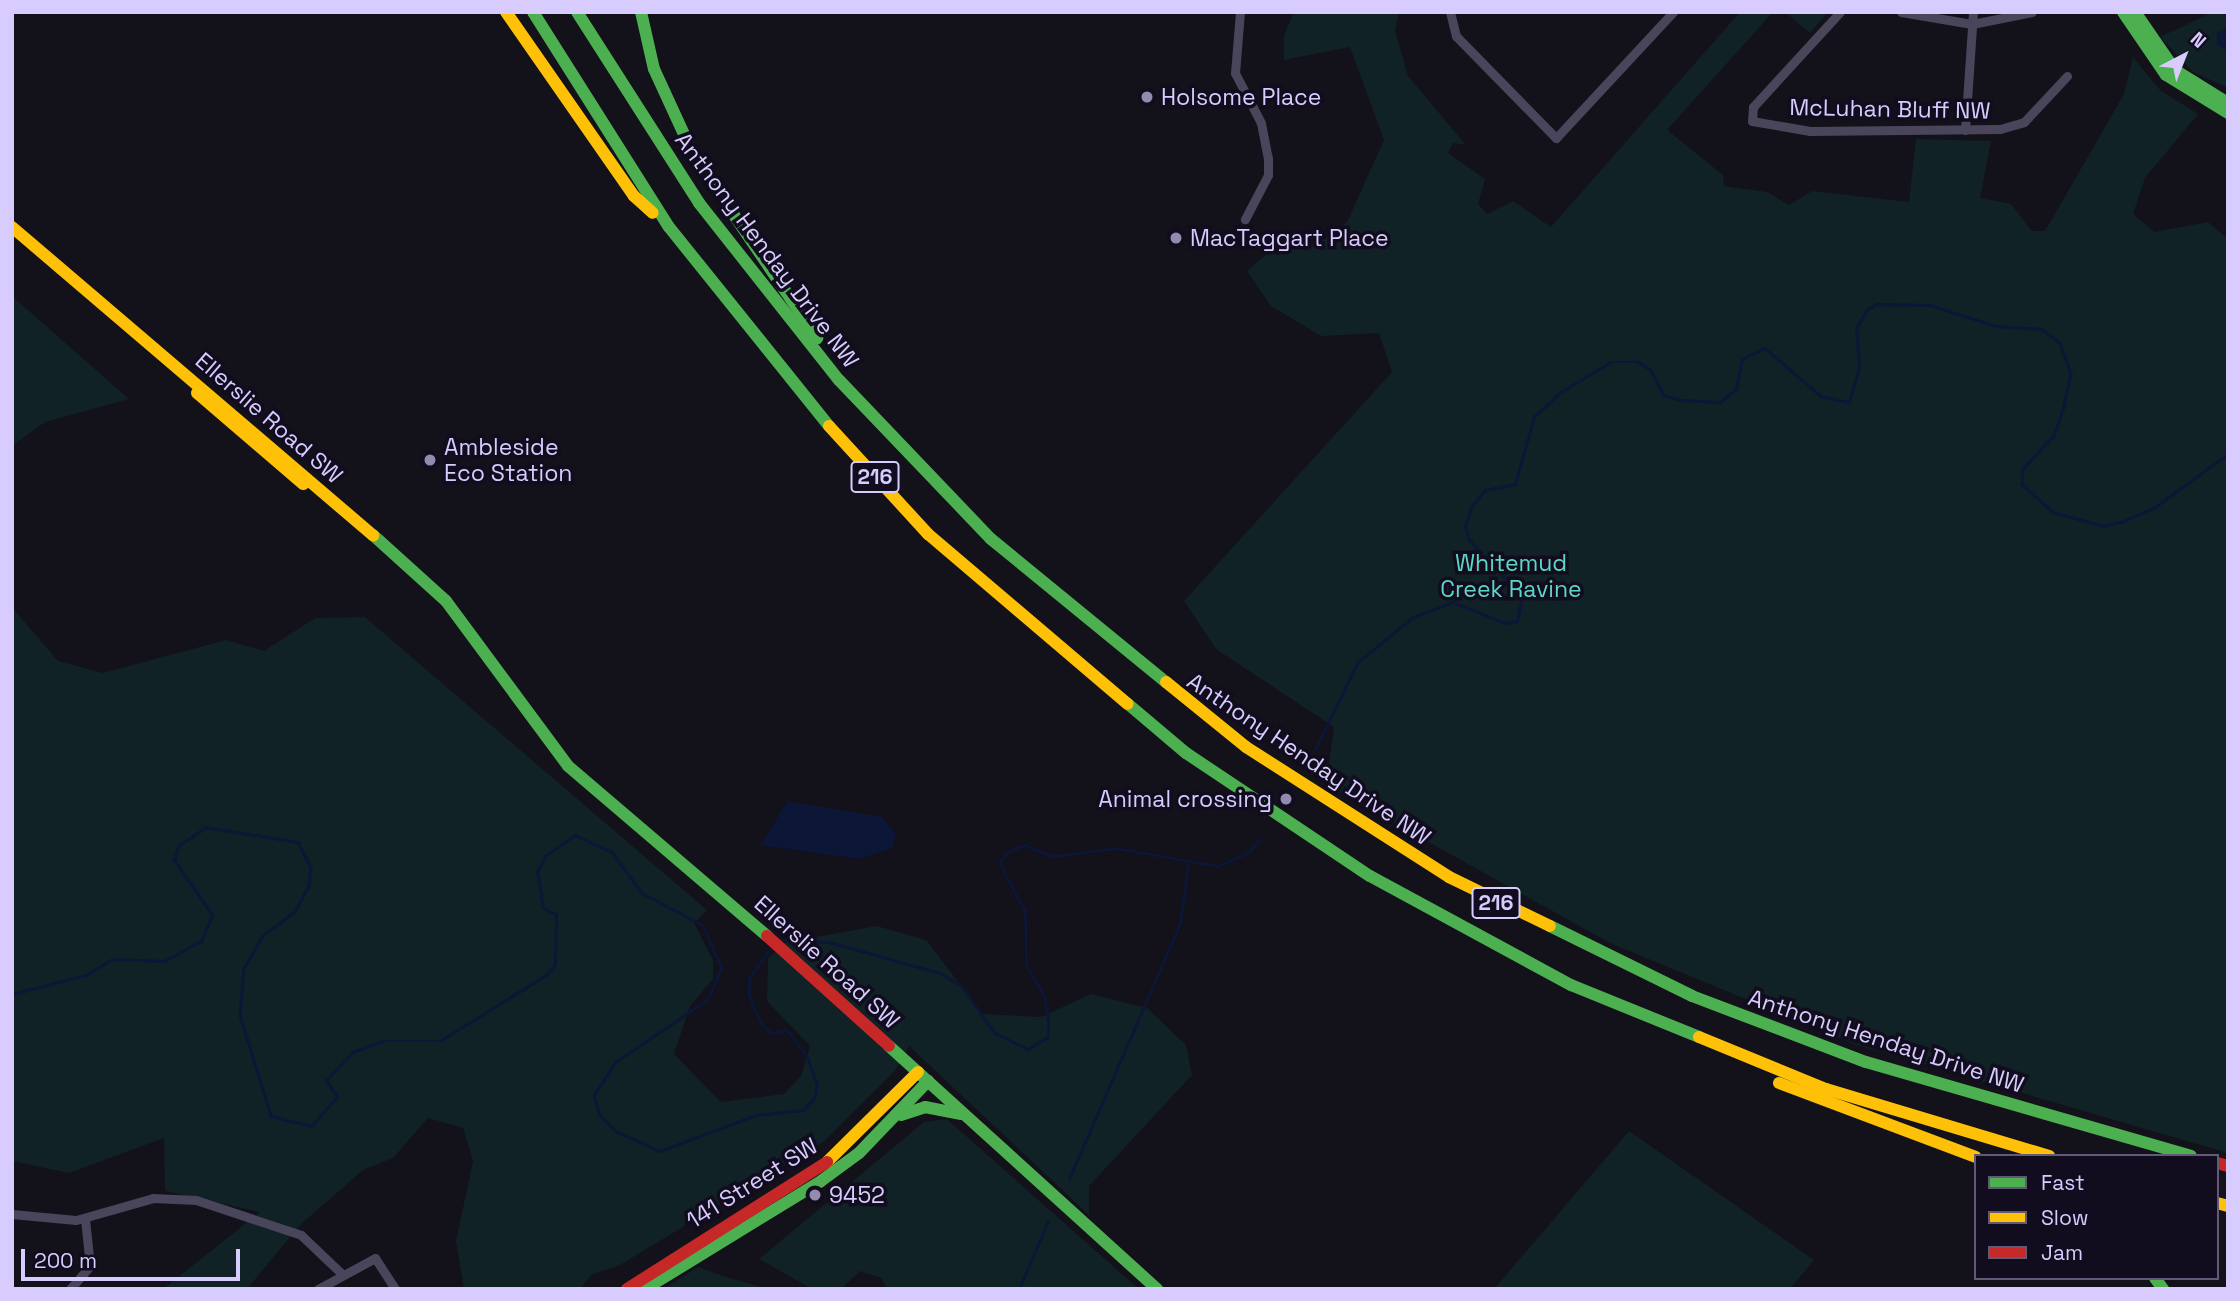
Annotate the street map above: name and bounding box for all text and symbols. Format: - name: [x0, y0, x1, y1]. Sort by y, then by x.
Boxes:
- north arrow: [2149, 21, 2219, 91]
- text: N: [2185, 26, 2211, 54]
- place label: Holsome Place: [1161, 83, 1321, 111]
- marker: Holsome Place: [1139, 89, 1155, 105]
- street label: McLuhan Bluff NW: [1789, 93, 1991, 125]
- street label: Anthony Henday Drive NW: [669, 127, 865, 373]
- place label: MacTaggart Place: [1190, 224, 1389, 252]
- marker: MacTaggart Place: [1168, 230, 1184, 246]
- street label: Ellerslie Road SW: [190, 347, 348, 489]
- place label: Ambleside Eco Station: [444, 433, 572, 487]
- marker: Ambleside Eco Station: [422, 452, 438, 468]
- road number: 216: [850, 460, 900, 494]
- park label: Whitemud Creek Ravine: [1440, 549, 1582, 603]
- street label: Anthony Henday Drive NW: [1182, 667, 1436, 851]
- place label: Animal crossing: [1098, 785, 1272, 813]
- marker: Animal crossing: [1278, 791, 1294, 807]
- road number: 216: [1472, 886, 1520, 920]
- street label: Ellerslie Road SW: [749, 890, 905, 1034]
- street label: Anthony Henday Drive NW: [1745, 983, 2027, 1099]
- street label: 141 Street SW: [681, 1132, 823, 1234]
- legend: [1974, 1154, 2219, 1280]
- text: Fast: [2041, 1169, 2085, 1196]
- place label: 9452: [829, 1181, 885, 1209]
- marker: 9452: [807, 1187, 823, 1203]
- text: Slow: [2041, 1204, 2089, 1231]
- scale bar: [24, 1234, 243, 1278]
- text: Jam: [2041, 1239, 2083, 1266]
- text: 200 m: [34, 1247, 97, 1274]

